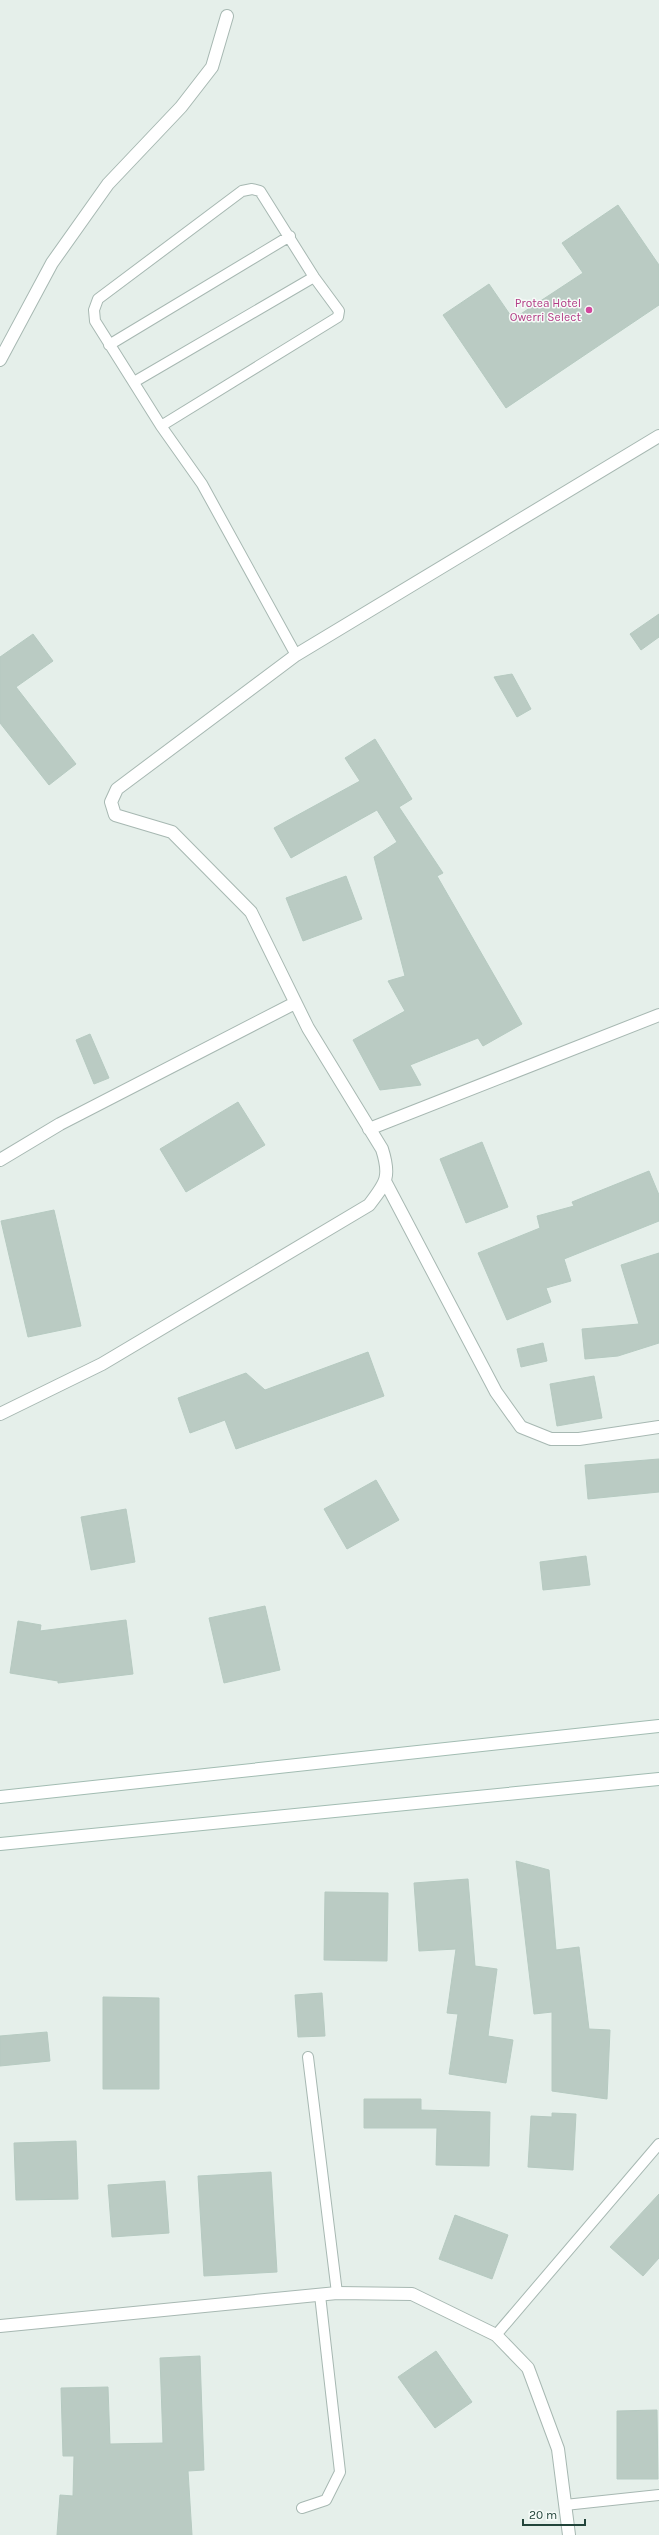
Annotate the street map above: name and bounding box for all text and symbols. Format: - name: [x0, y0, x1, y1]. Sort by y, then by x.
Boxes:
- place label: Protea Hotel Owerri Select: [510, 296, 581, 324]
- marker: Protea Hotel Owerri Select: [584, 305, 594, 315]
- scale bar: [523, 2501, 585, 2527]
- text: 20 m: [529, 2508, 557, 2522]

